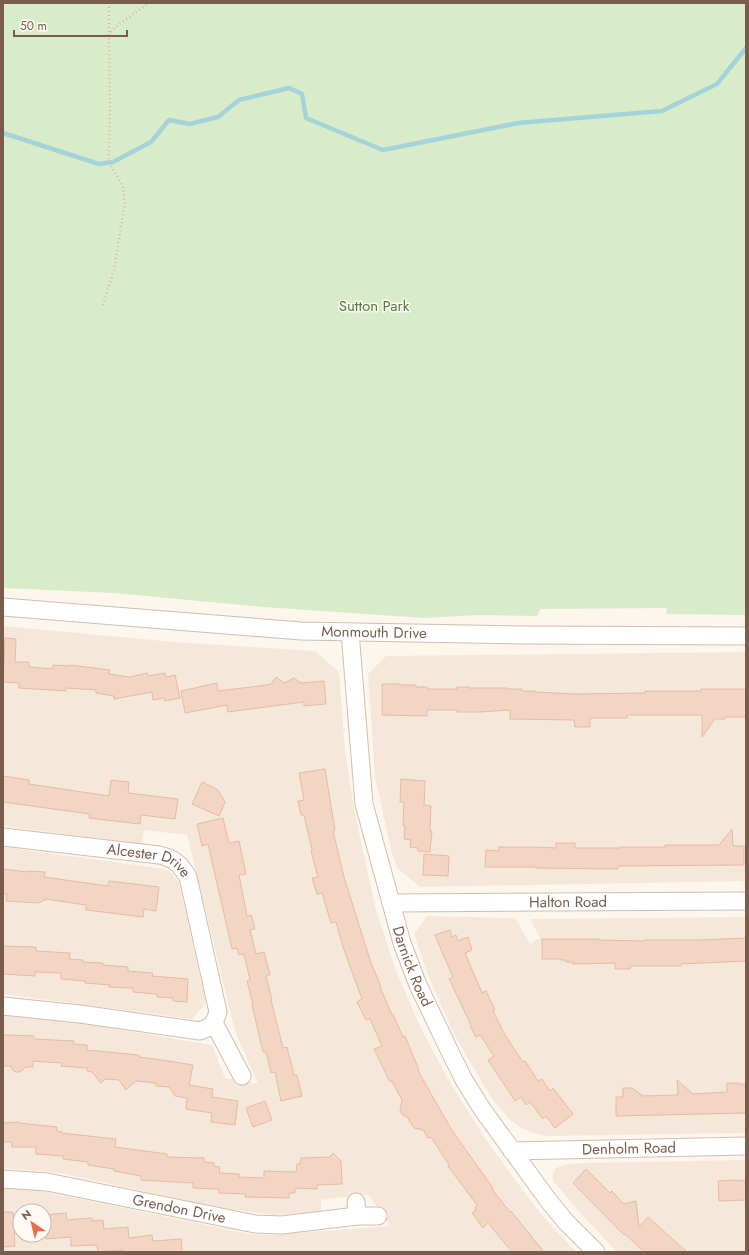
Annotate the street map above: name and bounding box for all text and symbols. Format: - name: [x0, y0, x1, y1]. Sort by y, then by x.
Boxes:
- scale bar: [14, 12, 127, 38]
- text: 50 m: [20, 17, 47, 35]
- park label: Sutton Park: [339, 295, 410, 317]
- street label: Monmouth Drive: [321, 620, 427, 644]
- street label: Alcester Drive: [106, 838, 196, 882]
- street label: Halton Road: [529, 891, 607, 913]
- street label: Darnick Road: [387, 924, 438, 1010]
- street label: Denholm Road: [582, 1136, 676, 1161]
- street label: Grendon Drive: [131, 1189, 228, 1229]
- north arrow: [12, 1203, 52, 1243]
- text: N: [18, 1206, 34, 1224]

